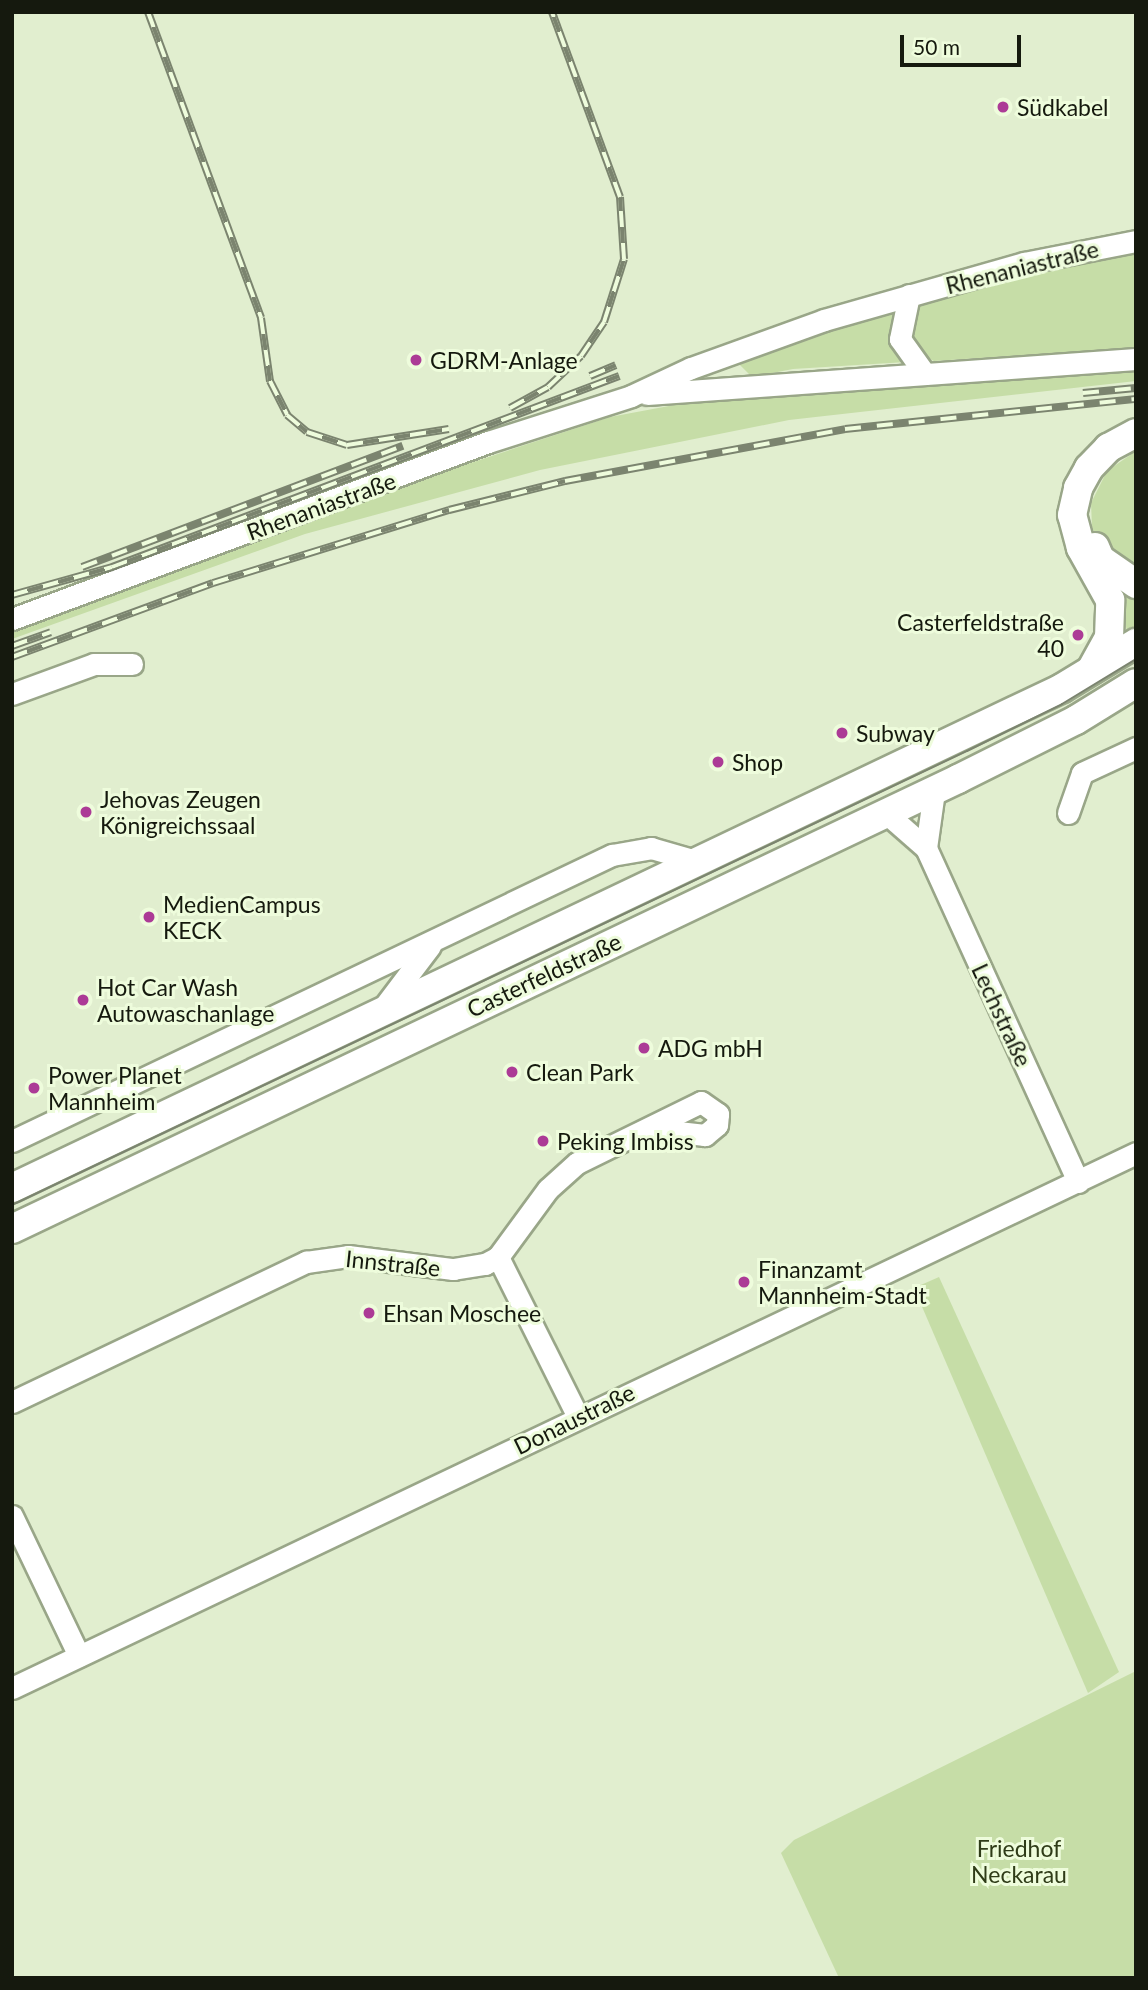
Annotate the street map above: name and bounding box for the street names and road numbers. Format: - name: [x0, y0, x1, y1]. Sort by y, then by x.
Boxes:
- street label: Rhenaniastraße: [943, 235, 1101, 299]
- street label: Rhenaniastraße: [243, 466, 399, 546]
- street label: Casterfeldstraße: [463, 927, 625, 1023]
- street label: Lechstraße: [966, 959, 1038, 1071]
- street label: Innstraße: [344, 1244, 442, 1282]
- street label: Donaustraße: [509, 1378, 639, 1460]

